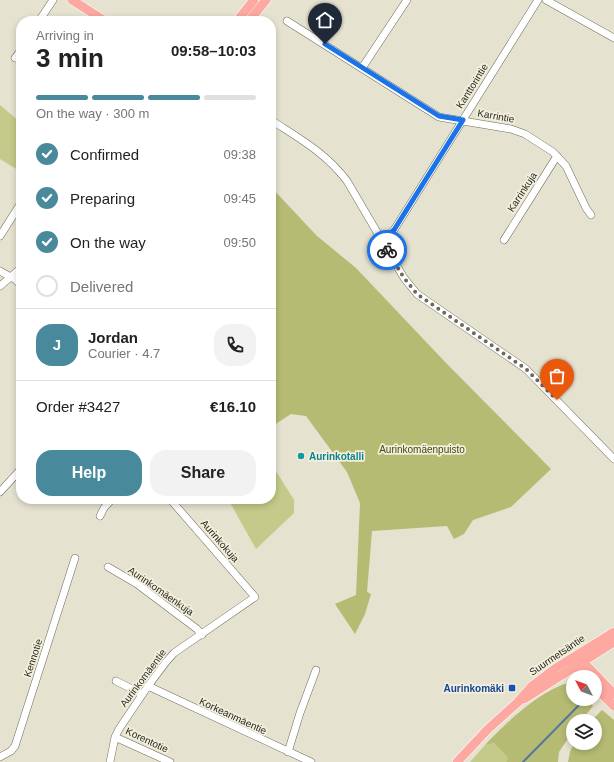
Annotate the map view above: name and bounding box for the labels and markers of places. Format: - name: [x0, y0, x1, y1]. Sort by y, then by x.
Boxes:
- pin: [308, 3, 342, 44]
- pin: [540, 359, 574, 400]
- marker: Aurinkotalli: [296, 451, 306, 461]
- place label: Aurinkotalli: [309, 451, 364, 462]
- place label: Aurinkomäki: [443, 683, 504, 694]
- marker: Aurinkomäki: [507, 683, 517, 693]

